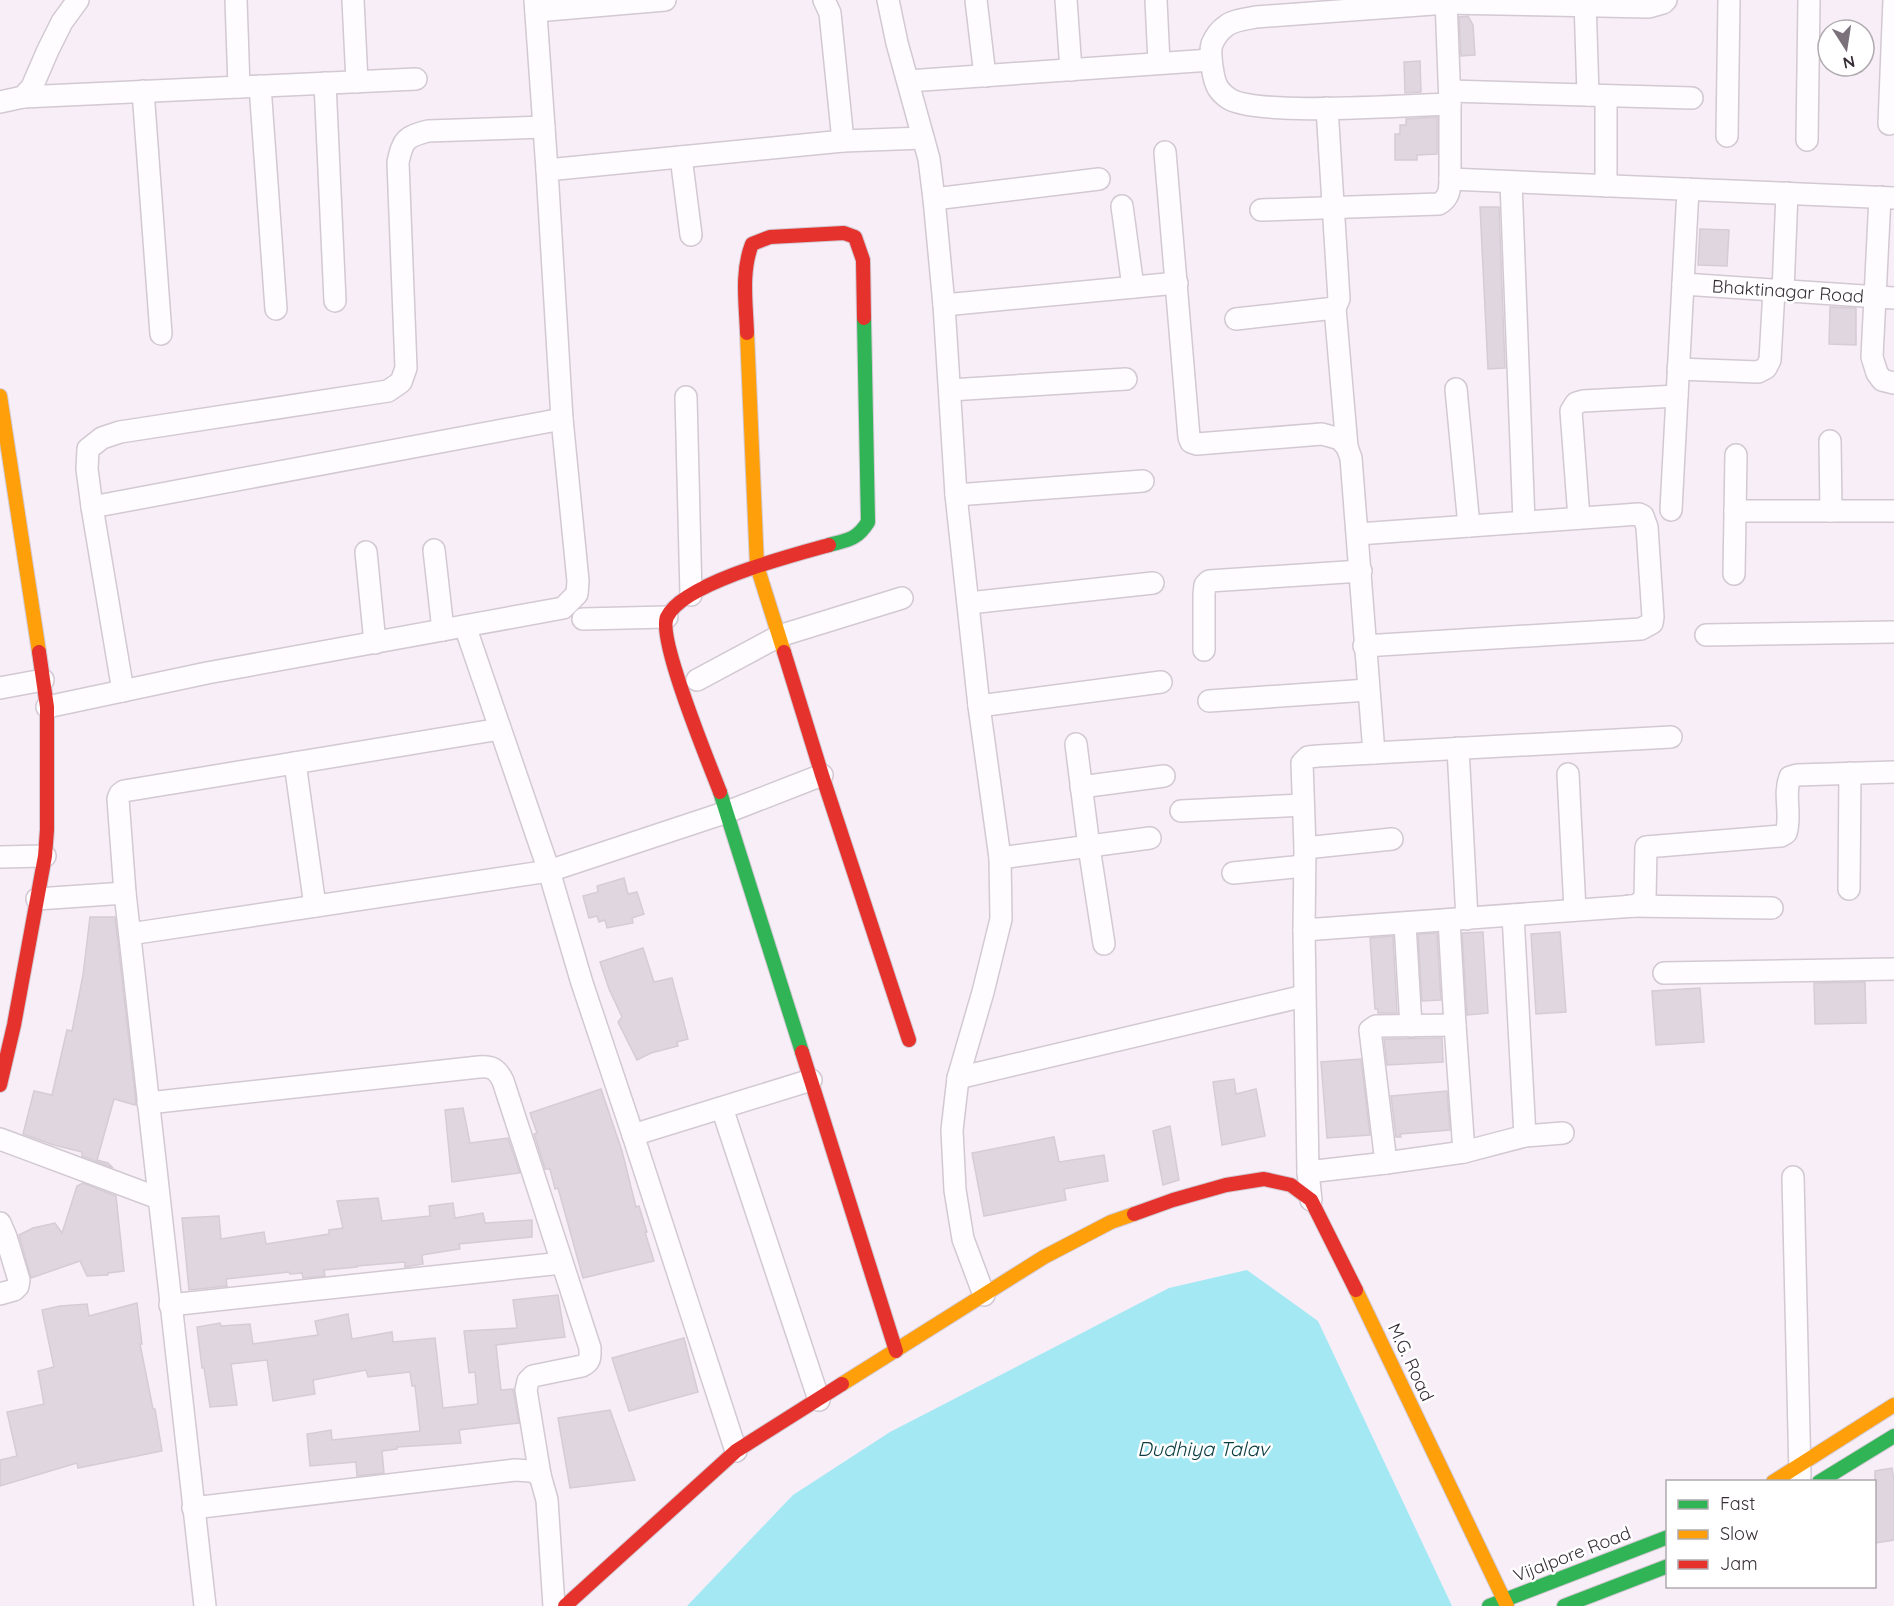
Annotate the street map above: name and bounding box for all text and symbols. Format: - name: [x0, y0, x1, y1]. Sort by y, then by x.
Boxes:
- north arrow: [1816, 18, 1876, 78]
- text: N: [1841, 52, 1857, 74]
- street label: Bhaktinagar Road: [1711, 274, 1865, 308]
- street label: M.G. Road: [1383, 1319, 1439, 1405]
- water label: Dudhiya Talav: [1137, 1436, 1271, 1461]
- legend: [1666, 1480, 1876, 1588]
- text: Fast: [1720, 1492, 1755, 1515]
- street label: Vijalpore Road: [1510, 1521, 1634, 1587]
- text: Slow: [1720, 1522, 1758, 1545]
- text: Jam: [1720, 1552, 1758, 1575]

